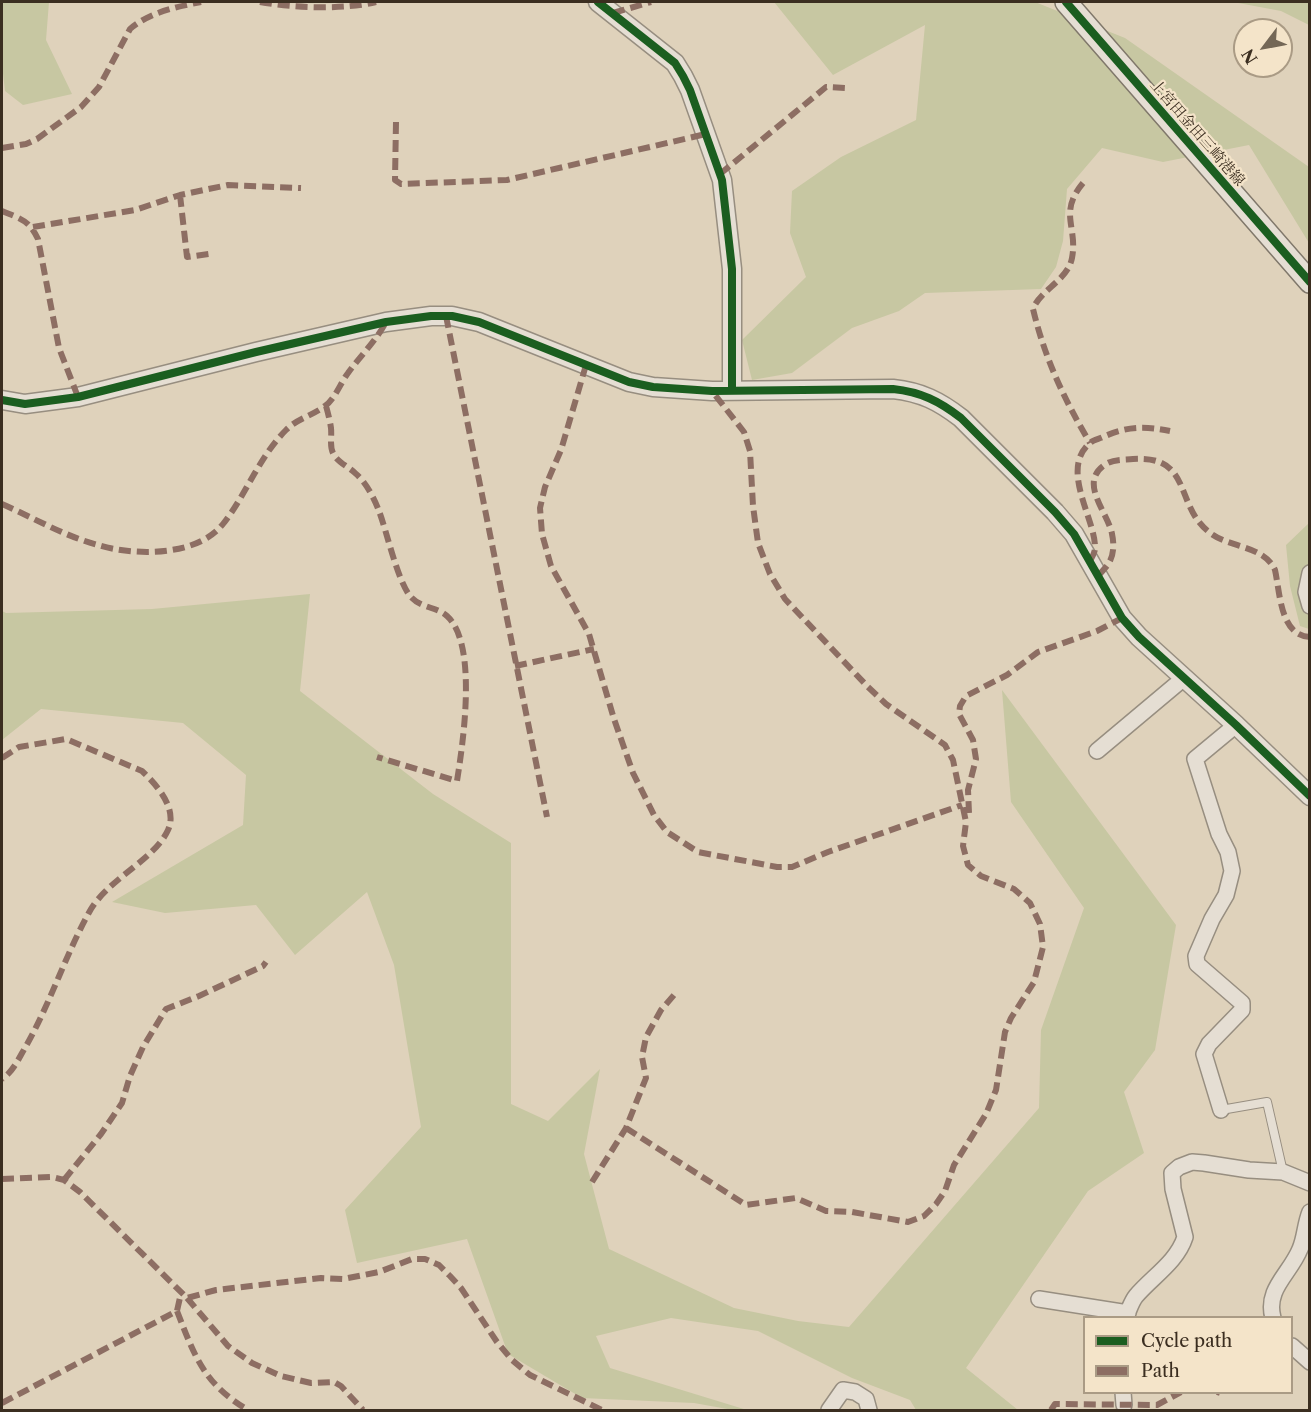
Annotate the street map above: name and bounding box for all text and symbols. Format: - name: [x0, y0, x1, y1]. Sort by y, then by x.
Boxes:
- north arrow: [1233, 18, 1293, 78]
- text: N: [1237, 45, 1262, 68]
- street label: 上宮田金田三崎港線: [1146, 76, 1248, 190]
- legend: [1083, 1316, 1293, 1394]
- text: Cycle path: [1141, 1330, 1232, 1352]
- text: Path: [1141, 1360, 1180, 1382]

